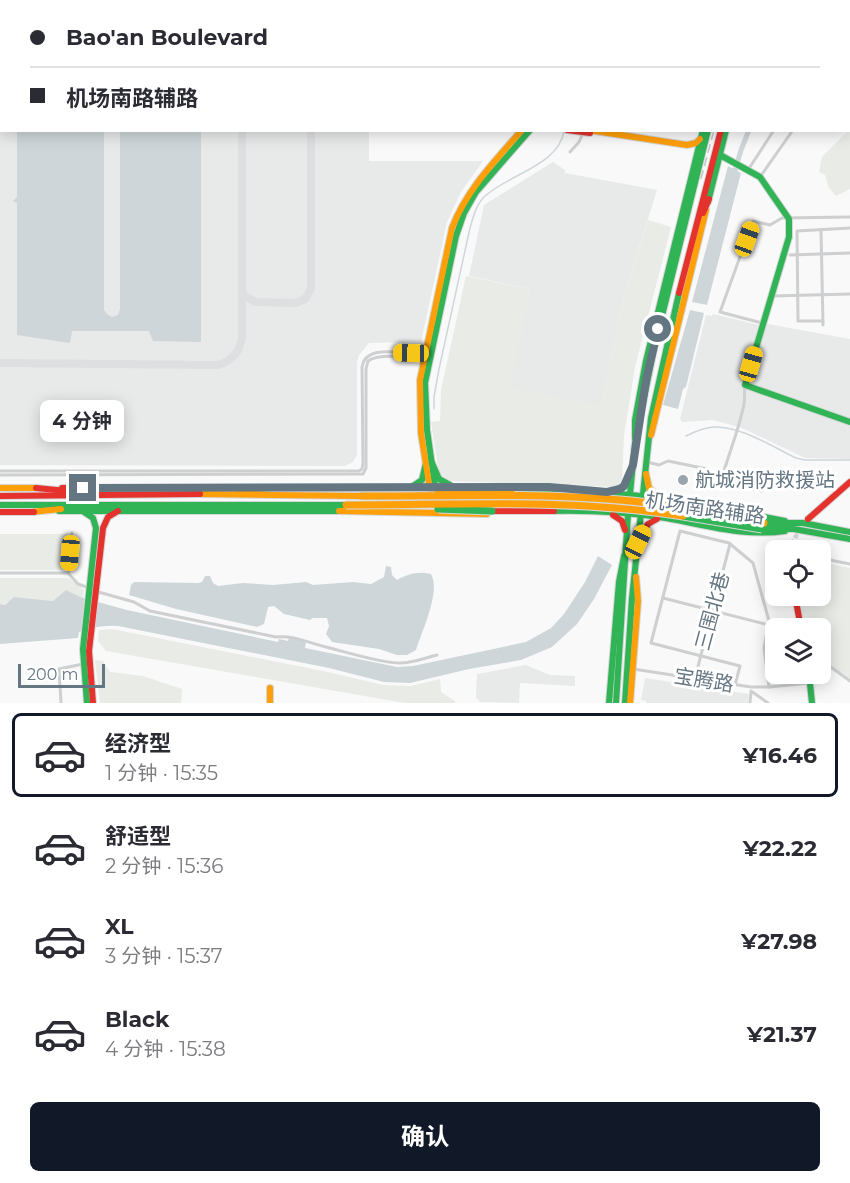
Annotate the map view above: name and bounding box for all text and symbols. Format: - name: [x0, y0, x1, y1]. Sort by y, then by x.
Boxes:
- text: Bao'an Boulevard: [66, 24, 268, 51]
- text: 机场南路辅路: [66, 85, 198, 112]
- car: [732, 219, 762, 259]
- route start: [644, 315, 671, 342]
- car: [393, 344, 429, 362]
- car: [737, 344, 765, 384]
- callout: 4 分钟: [41, 401, 125, 443]
- text: 4 分钟: [52, 409, 112, 433]
- place label: 航城消防救援站: [695, 468, 835, 492]
- marker: 航城消防救援站: [676, 473, 690, 487]
- route end: [69, 474, 96, 501]
- street label: 机场南路辅路: [644, 488, 766, 528]
- car: [622, 522, 654, 562]
- car: [59, 534, 81, 572]
- map controls: [765, 540, 831, 684]
- button: locate: [765, 540, 831, 606]
- street label: 三围北巷: [690, 569, 734, 653]
- button: layers: [765, 618, 831, 684]
- scale bar: [18, 661, 105, 688]
- street label: 宝腾路: [672, 663, 736, 697]
- text: 200 m: [27, 665, 78, 684]
- icon: car: [33, 728, 87, 782]
- text: 经济型: [105, 730, 171, 757]
- text: ¥16.46: [742, 742, 817, 769]
- text: 1 分钟 · 15:35: [105, 761, 218, 785]
- icon: car: [33, 821, 87, 875]
- text: 舒适型: [105, 823, 171, 850]
- text: ¥22.22: [743, 835, 817, 862]
- text: 2 分钟 · 15:36: [105, 854, 223, 878]
- text: XL: [105, 913, 134, 940]
- icon: car: [33, 914, 87, 968]
- text: ¥27.98: [741, 928, 817, 955]
- text: 3 分钟 · 15:37: [105, 944, 223, 968]
- text: Black: [105, 1006, 169, 1033]
- icon: car: [33, 1007, 87, 1061]
- text: ¥21.37: [747, 1021, 817, 1048]
- text: 4 分钟 · 15:38: [105, 1037, 226, 1061]
- button: 确认: [30, 1102, 820, 1171]

